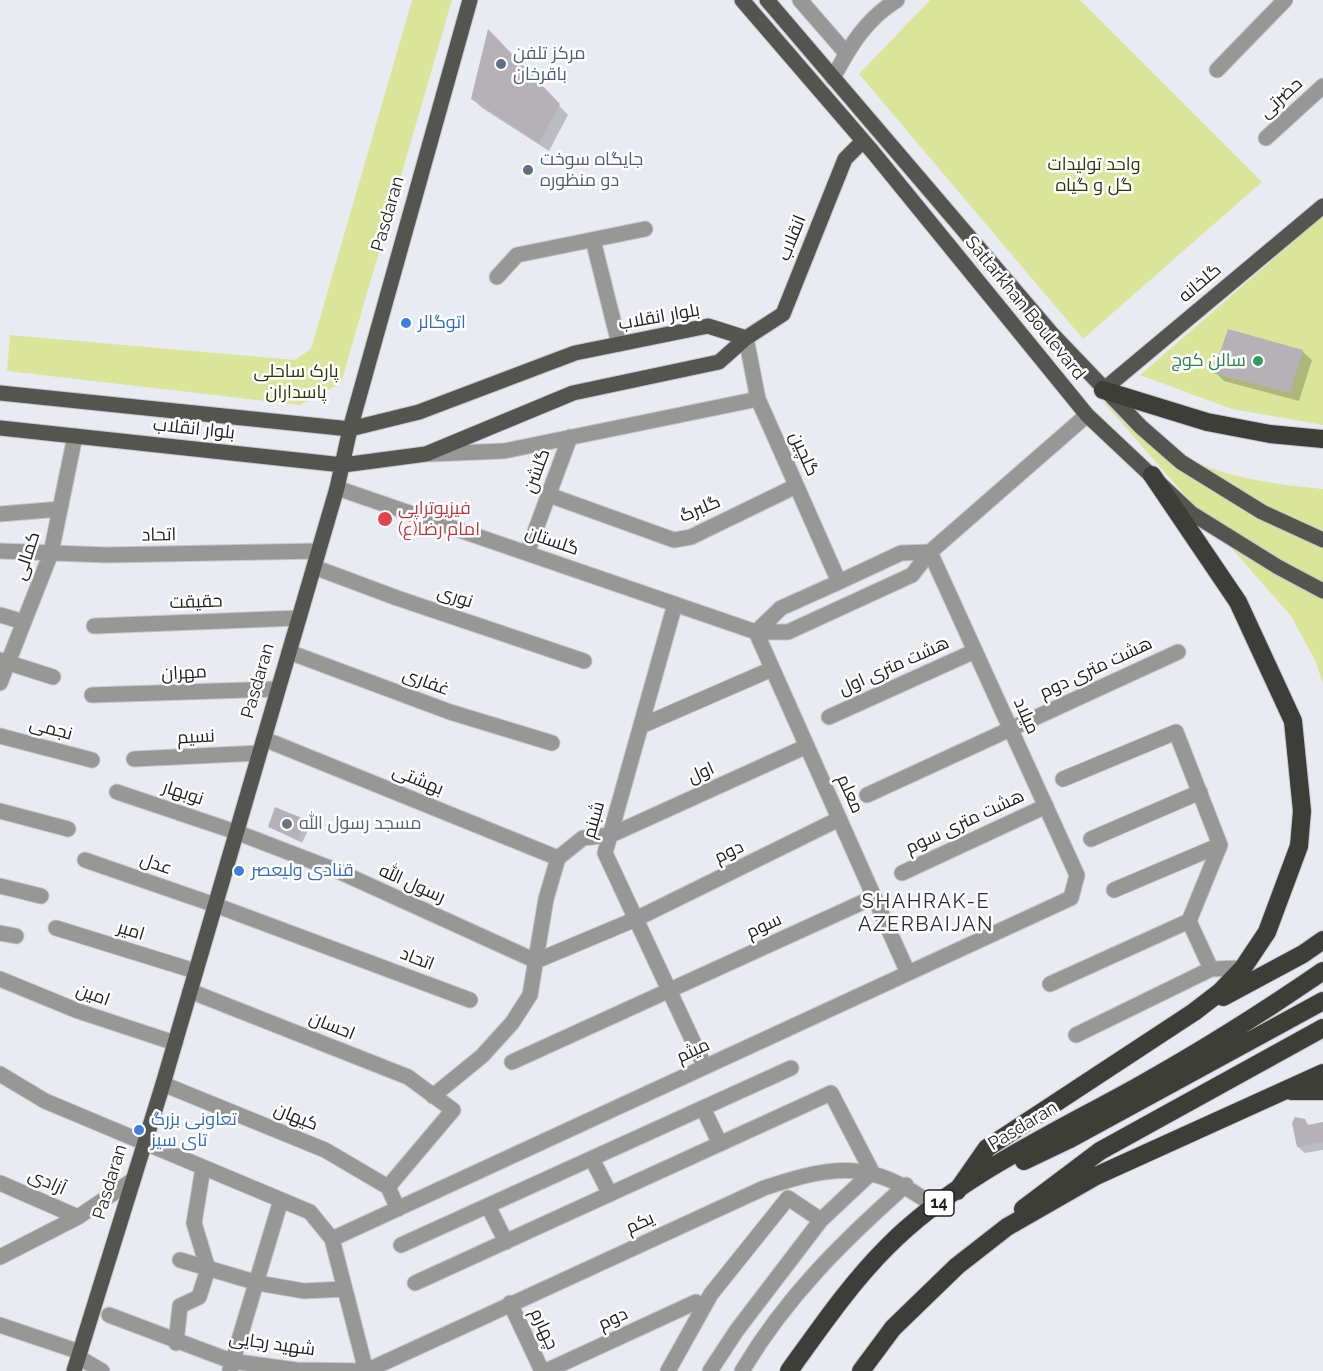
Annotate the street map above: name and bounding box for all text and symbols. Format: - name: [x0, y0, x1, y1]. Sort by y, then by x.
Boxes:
- place label: مرکز تلفن باقرخان: [513, 43, 586, 86]
- marker: مرکز تلفن باقرخان: [494, 57, 508, 71]
- street label: حضرتی: [1255, 73, 1307, 123]
- place label: جایگاه سوخت دو منظوره: [540, 149, 643, 192]
- park label: واحد تولیدات گل و گیاه: [1047, 154, 1141, 196]
- marker: جایگاه سوخت دو منظوره: [521, 163, 535, 177]
- street label: Pasdaran: [367, 174, 409, 254]
- street label: انقلاب: [773, 212, 811, 264]
- street label: Sattarkhan Boulevard: [960, 232, 1090, 384]
- street label: گلخانه: [1174, 259, 1226, 307]
- street label: بلوار انقلاب: [617, 299, 701, 335]
- place label: اتوگالر: [418, 312, 466, 334]
- marker: اتوگالر: [399, 316, 413, 330]
- place label: سالن کوچ: [1172, 350, 1246, 372]
- marker: سالن کوچ: [1251, 354, 1265, 368]
- park label: پارک ساحلی پاسداران: [253, 361, 339, 404]
- street label: بلوار انقلاب: [152, 414, 236, 444]
- street label: گلچین: [785, 428, 823, 480]
- street label: گلشن: [519, 446, 555, 496]
- street label: گلبرگ: [676, 491, 724, 527]
- place label: فیزیوتراپی امام رضا(ع): [398, 498, 480, 540]
- marker: فیزیوتراپی امام رضا(ع): [376, 510, 394, 528]
- street label: گلستان: [522, 522, 582, 560]
- street label: اتحاد: [142, 524, 176, 546]
- street label: کمالی: [9, 529, 45, 583]
- street label: نوری: [435, 581, 475, 613]
- street label: حقیقت: [169, 590, 223, 614]
- street label: هشت متری اول: [835, 632, 953, 700]
- street label: هشت متری دوم: [1036, 632, 1156, 704]
- street label: Pasdaran: [237, 641, 279, 721]
- street label: مهران: [161, 661, 207, 685]
- street label: غفاری: [400, 664, 452, 700]
- street label: میلاد: [1008, 694, 1044, 738]
- street label: نجمی: [27, 713, 75, 745]
- street label: نسیم: [177, 725, 215, 749]
- street label: اول: [684, 758, 718, 788]
- street label: بهشتی: [389, 760, 447, 800]
- street label: معلم: [832, 771, 868, 817]
- street label: نوبهار: [160, 776, 206, 810]
- street label: هشت متری سوم: [902, 785, 1028, 859]
- street label: شبنم: [578, 799, 610, 841]
- place label: مسجد رسول الله: [299, 813, 422, 835]
- marker: مسجد رسول الله: [280, 817, 294, 831]
- street label: دوم: [711, 836, 747, 868]
- street label: عدل: [137, 849, 175, 879]
- place label: قنادی ولیعصر: [251, 860, 354, 882]
- street label: رسول الله: [375, 860, 449, 908]
- marker: قنادی ولیعصر: [232, 864, 246, 878]
- district label: SHAHRAK-E AZERBAIJAN: [858, 890, 994, 937]
- street label: سوم: [743, 908, 785, 944]
- street label: امیر: [115, 917, 147, 945]
- street label: اتحاد: [397, 943, 437, 975]
- street label: امین: [73, 979, 113, 1011]
- street label: احسان: [306, 1007, 358, 1045]
- street label: میثم: [673, 1034, 713, 1068]
- street label: Pasdaran: [984, 1097, 1062, 1155]
- street label: کیهان: [271, 1098, 321, 1136]
- place label: تعاونی بزرگ تای سیز: [151, 1109, 237, 1152]
- marker: تعاونی بزرگ تای سیز: [132, 1123, 146, 1137]
- street label: Pasdaran: [88, 1142, 132, 1222]
- street label: آزادی: [25, 1164, 69, 1200]
- road number: 14: [924, 1190, 954, 1216]
- street label: یکم: [623, 1207, 657, 1239]
- street label: دوم: [595, 1303, 631, 1335]
- street label: چهارم: [525, 1305, 563, 1353]
- street label: شهید رجایی: [227, 1327, 317, 1361]

